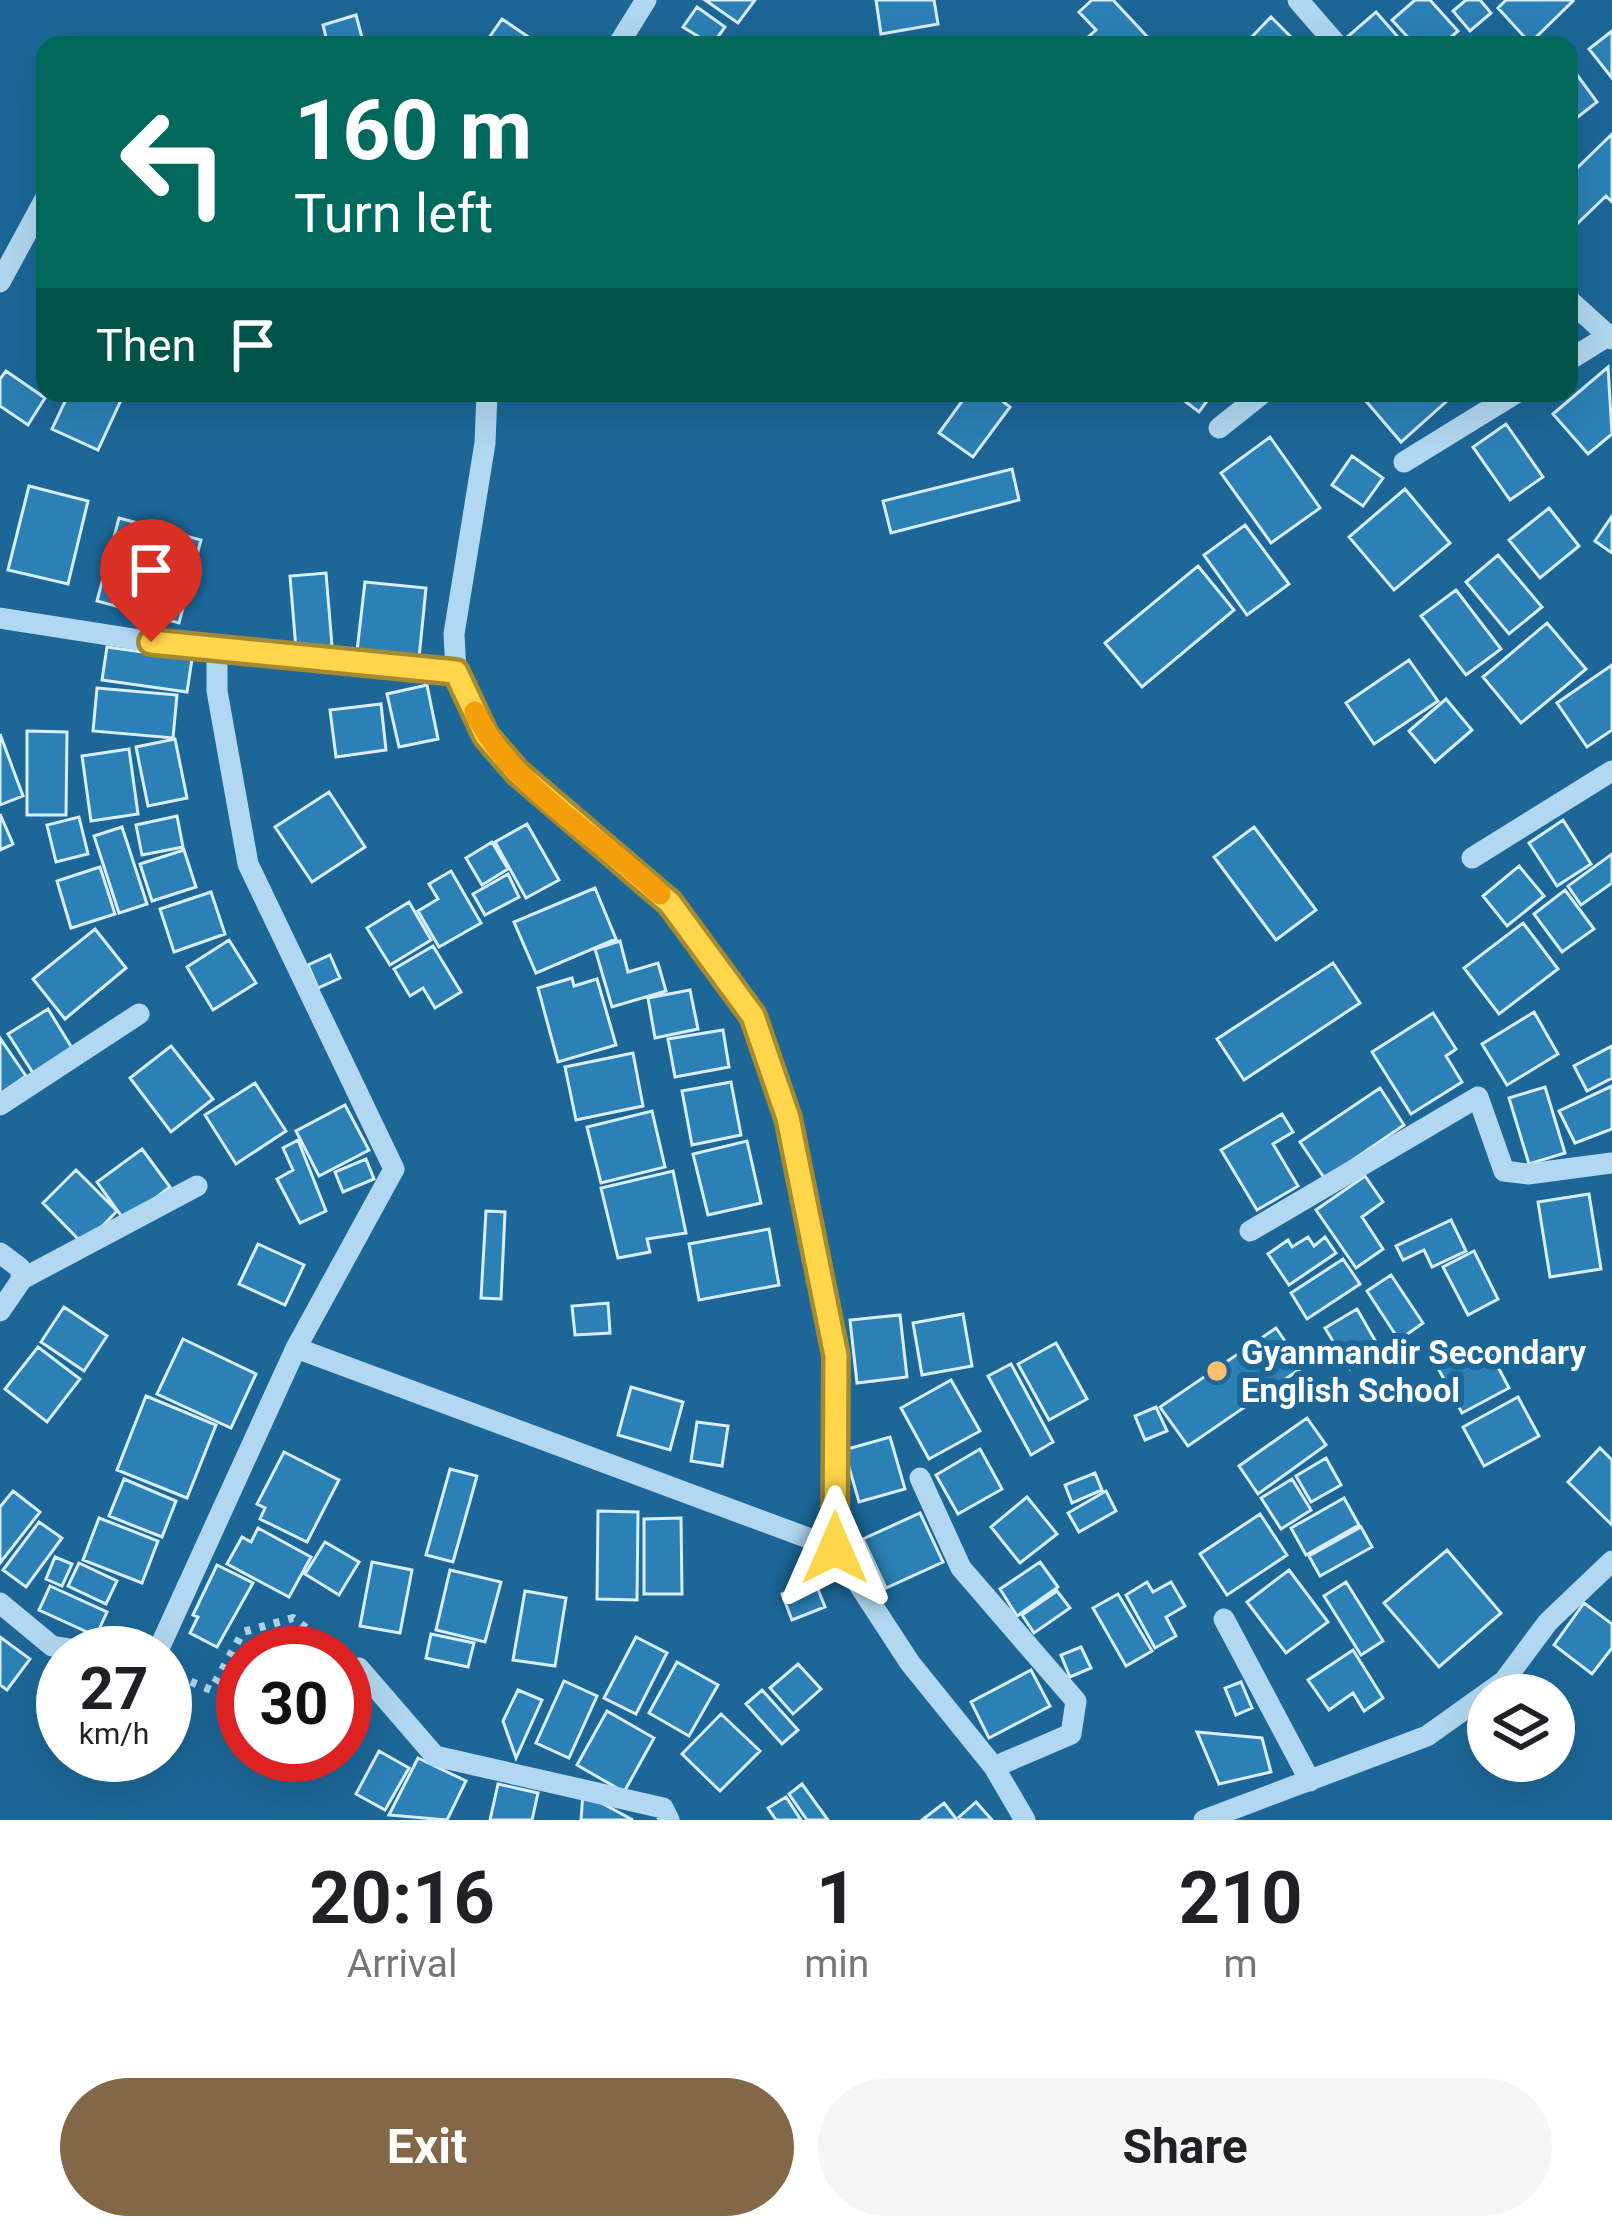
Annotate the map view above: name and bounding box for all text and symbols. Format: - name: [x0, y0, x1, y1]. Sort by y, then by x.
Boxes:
- text: 160 m: [294, 81, 532, 180]
- icon: left: [96, 84, 252, 240]
- text: Turn left: [294, 182, 493, 245]
- icon: arrive: [220, 312, 286, 378]
- text: Then: [96, 319, 196, 372]
- pin: [100, 519, 202, 642]
- icon: arrive: [118, 537, 184, 603]
- place label: Gyanmandir Secondary English School: [1241, 1333, 1586, 1410]
- marker: Gyanmandir Secondary English School: [1204, 1358, 1230, 1384]
- position arrow: [772, 1485, 898, 1611]
- speed limit sign: 30: [216, 1626, 372, 1782]
- text: 27: [80, 1653, 148, 1724]
- map controls: [1467, 1674, 1575, 1782]
- button: layers: [1467, 1674, 1575, 1782]
- text: km/h: [79, 1716, 149, 1751]
- text: 20:16: [309, 1856, 495, 1941]
- text: 1: [816, 1856, 857, 1941]
- text: 210: [1179, 1856, 1303, 1941]
- text: Arrival: [347, 1941, 457, 1987]
- text: min: [804, 1941, 869, 1987]
- text: m: [1224, 1941, 1258, 1987]
- button: Exit: [60, 2078, 794, 2216]
- button: Share: [818, 2078, 1552, 2216]

